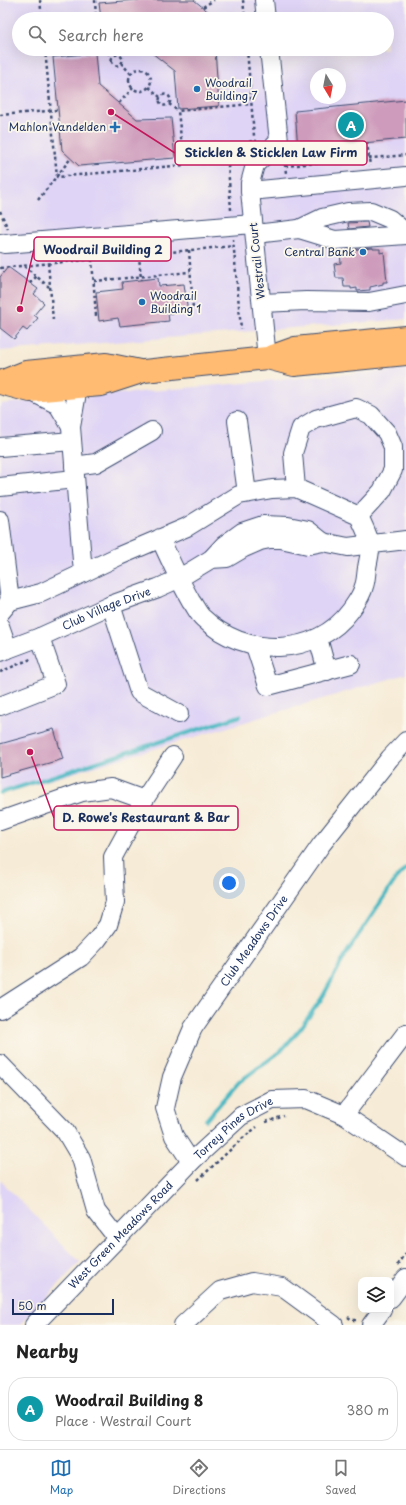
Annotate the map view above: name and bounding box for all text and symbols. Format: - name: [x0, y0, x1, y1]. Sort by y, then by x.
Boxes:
- search box: [12, 12, 394, 56]
- icon: search: [26, 23, 48, 45]
- text: Search here: [58, 23, 144, 46]
- north arrow: [310, 68, 346, 104]
- place label: Woodrail Building 7: [205, 74, 258, 104]
- marker: Woodrail Building 7: [192, 84, 202, 94]
- pin: A: [338, 110, 364, 140]
- place label: Mahlon Vandelden: [9, 118, 106, 135]
- marker: Mahlon Vandelden: [109, 121, 121, 133]
- callout: Sticklen & Sticklen Law Firm: [175, 141, 367, 165]
- text: Sticklen & Sticklen Law Firm: [184, 143, 358, 161]
- street label: Westrail Court: [244, 221, 269, 300]
- callout: Woodrail Building 2: [34, 237, 171, 261]
- text: Woodrail Building 2: [43, 240, 163, 258]
- place label: Central Bank: [284, 243, 355, 260]
- marker: Central Bank: [358, 247, 368, 257]
- place label: Woodrail Building 1: [150, 287, 201, 317]
- marker: Woodrail Building 1: [137, 297, 147, 307]
- street label: Club Village Drive: [59, 582, 153, 634]
- callout: D. Rowe's Restaurant & Bar: [54, 806, 238, 830]
- text: D. Rowe's Restaurant & Bar: [62, 808, 231, 826]
- your location: [219, 873, 239, 893]
- street label: Club Meadows Drive: [216, 891, 292, 990]
- street label: Torrey Pines Drive: [190, 1092, 276, 1163]
- street label: West Green Meadows Road: [64, 1177, 176, 1292]
- map controls: [358, 1277, 394, 1313]
- button: layers: [358, 1277, 394, 1313]
- scale bar: [12, 1297, 114, 1316]
- text: 50 m: [18, 1297, 47, 1314]
- text: Nearby: [16, 1338, 78, 1364]
- text: Woodrail Building 8: [55, 1388, 203, 1411]
- text: A: [25, 1400, 35, 1419]
- text: 380 m: [346, 1400, 389, 1419]
- text: Place · Westrail Court: [55, 1411, 191, 1430]
- tab: Map: [50, 1457, 73, 1498]
- tab: Directions: [172, 1457, 226, 1498]
- tab: Saved: [325, 1457, 356, 1498]

